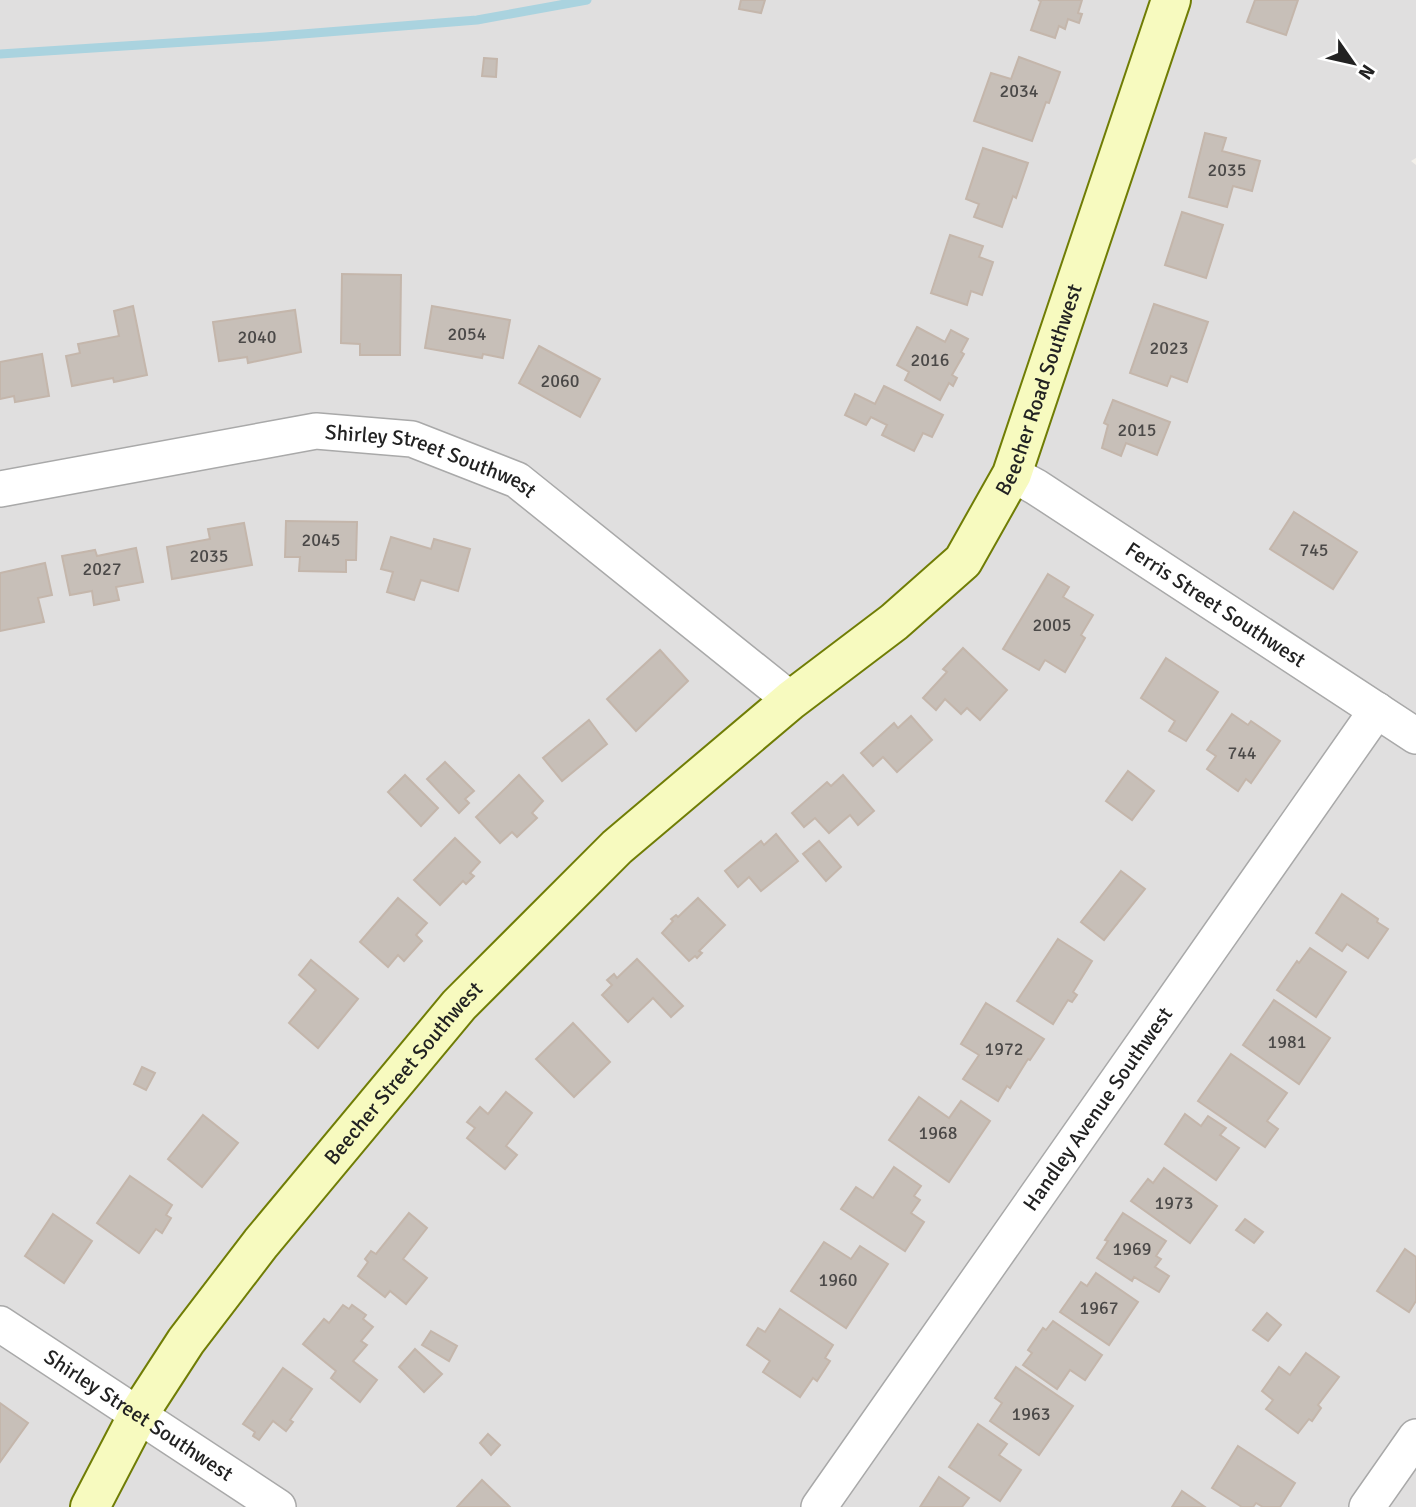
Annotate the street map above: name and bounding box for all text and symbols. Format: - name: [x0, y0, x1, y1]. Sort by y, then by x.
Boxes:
- north arrow: [1318, 28, 1388, 98]
- text: N: [1353, 60, 1380, 84]
- house number: 2034: [1000, 80, 1039, 102]
- house number: 2035: [1208, 159, 1246, 181]
- street label: Beecher Road Southwest: [990, 281, 1088, 500]
- house number: 2054: [448, 323, 487, 345]
- house number: 2040: [238, 326, 276, 348]
- house number: 2023: [1150, 337, 1188, 359]
- house number: 2016: [911, 349, 949, 371]
- house number: 2060: [541, 370, 579, 392]
- street label: Shirley Street Southwest: [324, 419, 542, 503]
- house number: 2015: [1118, 419, 1156, 441]
- house number: 2045: [302, 529, 340, 551]
- street label: Ferris Street Southwest: [1121, 536, 1311, 673]
- house number: 745: [1299, 539, 1329, 561]
- house number: 2035: [190, 545, 228, 567]
- house number: 2027: [83, 558, 121, 580]
- house number: 2005: [1033, 614, 1071, 636]
- house number: 744: [1227, 742, 1257, 764]
- street label: Beecher Street Southwest: [319, 976, 488, 1170]
- street label: Handley Avenue Southwest: [1017, 1002, 1178, 1216]
- house number: 1981: [1268, 1031, 1306, 1053]
- house number: 1972: [985, 1038, 1023, 1060]
- house number: 1968: [919, 1122, 957, 1144]
- house number: 1973: [1155, 1192, 1193, 1214]
- house number: 1969: [1113, 1238, 1151, 1260]
- house number: 1960: [819, 1269, 857, 1291]
- house number: 1967: [1080, 1297, 1118, 1319]
- street label: Shirley Street Southwest: [39, 1344, 238, 1487]
- house number: 1963: [1012, 1403, 1050, 1425]

